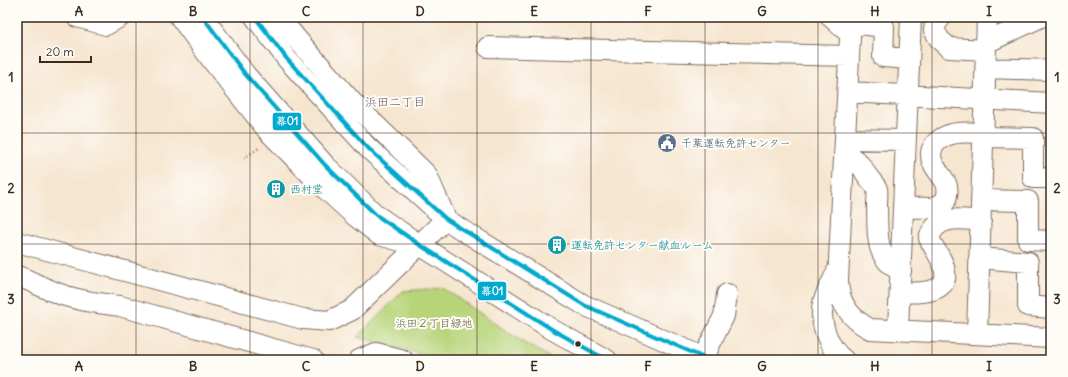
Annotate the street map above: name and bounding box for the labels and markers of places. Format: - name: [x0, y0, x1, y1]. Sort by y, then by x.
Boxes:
- public building icon: 千葉運転免許センター: [656, 132, 678, 154]
- place label: 千葉運転免許センター: [681, 136, 791, 150]
- building icon: 西村堂: [265, 178, 287, 200]
- place label: 西村堂: [290, 182, 323, 196]
- building icon: 運転免許センター献血ルーム: [546, 234, 568, 256]
- place label: 運転免許センター献血ルーム: [571, 238, 714, 252]
- unlabelled marker: [573, 339, 583, 349]

